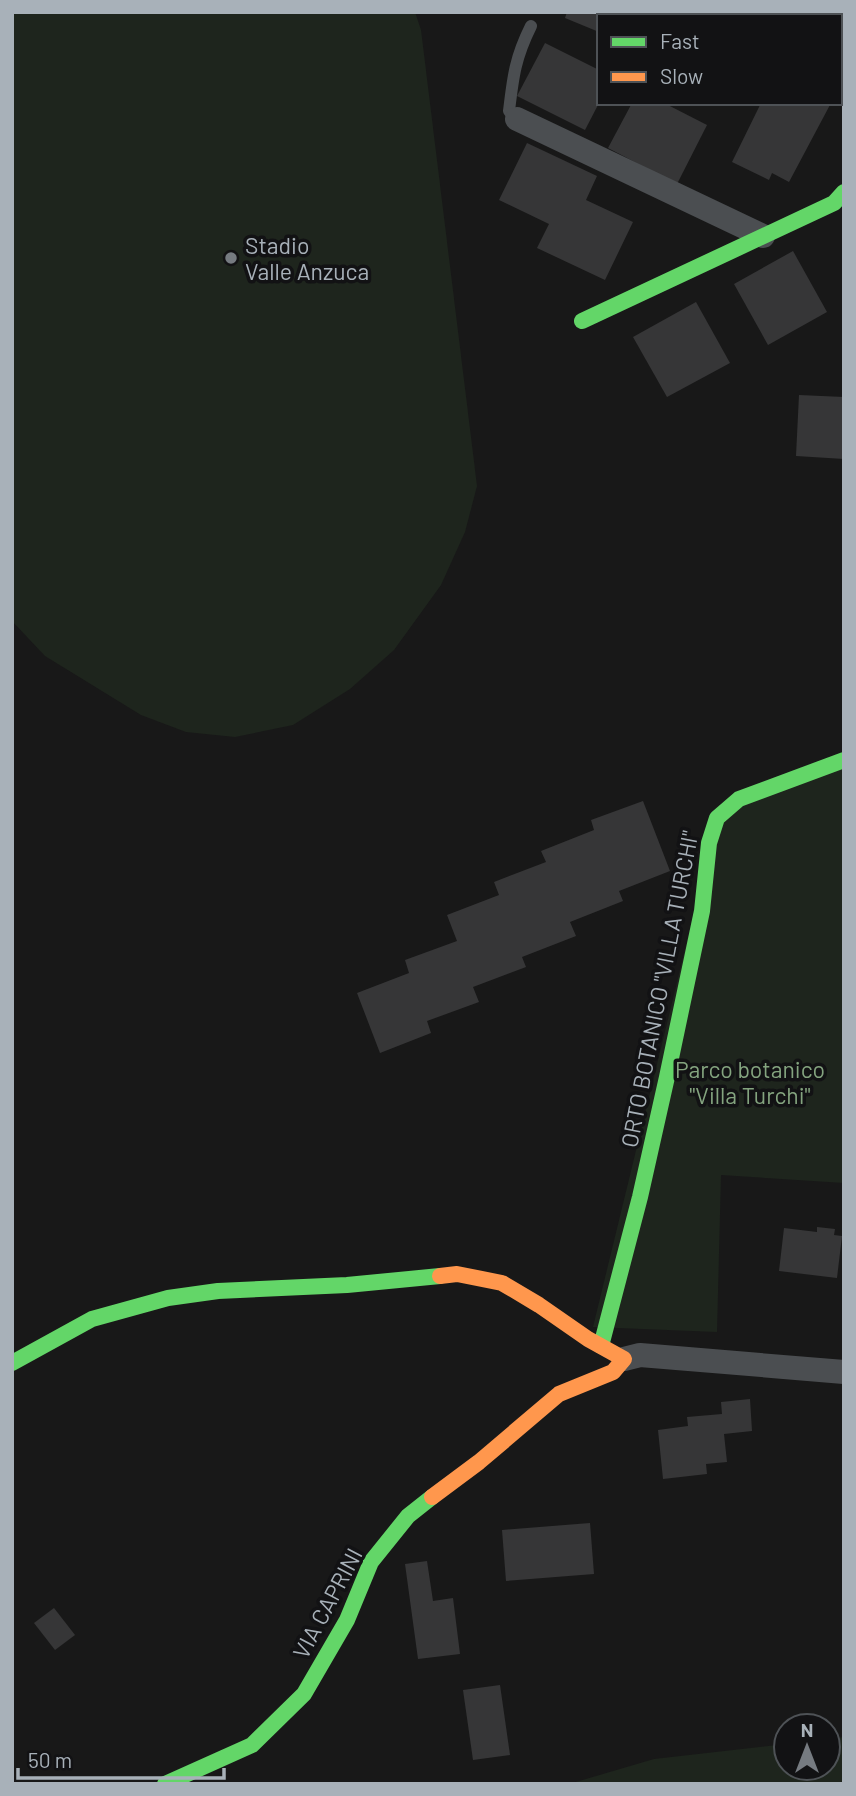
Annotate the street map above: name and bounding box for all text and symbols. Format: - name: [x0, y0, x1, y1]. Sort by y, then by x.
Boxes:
- legend: [597, 14, 842, 105]
- text: Fast: [660, 28, 700, 53]
- text: Slow: [660, 63, 703, 88]
- place label: Stadio Valle Anzuca: [245, 231, 369, 285]
- marker: Stadio Valle Anzuca: [223, 250, 239, 266]
- street label: ORTO BOTANICO "VILLA TURCHI": [615, 828, 703, 1150]
- park label: Parco botanico "Villa Turchi": [675, 1055, 825, 1109]
- street label: VIA CAPRINI: [286, 1543, 368, 1663]
- north arrow: [772, 1712, 842, 1782]
- text: N: [801, 1718, 813, 1741]
- scale bar: [18, 1736, 224, 1780]
- text: 50 m: [28, 1747, 72, 1772]

